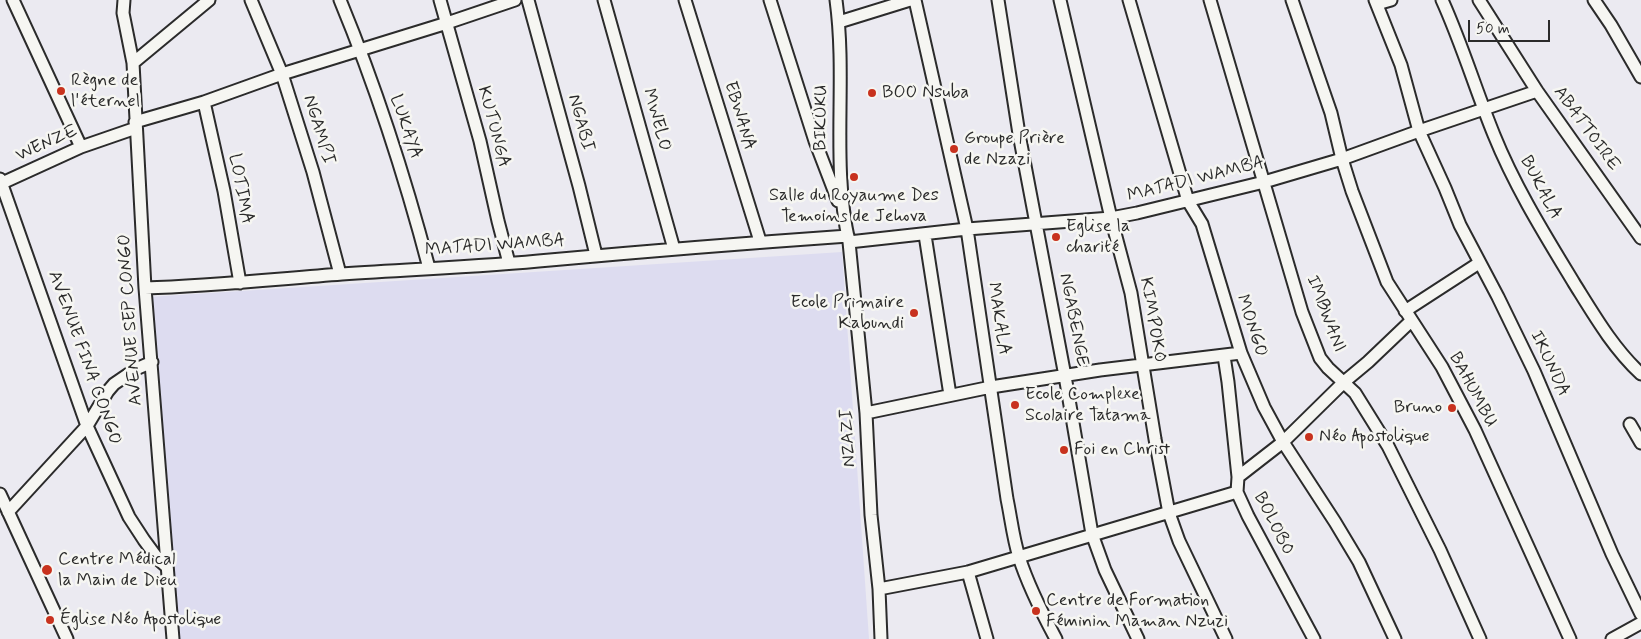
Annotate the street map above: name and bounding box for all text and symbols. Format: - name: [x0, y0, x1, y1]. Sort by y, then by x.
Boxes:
- scale bar: [1471, 10, 1554, 42]
- text: 50 m: [1476, 19, 1510, 39]
- place label: Règne de l'éternel: [71, 70, 140, 112]
- street label: EBWANA: [718, 79, 760, 153]
- place label: BOO Nsuba: [882, 82, 969, 104]
- street label: ABATTOIRE: [1548, 82, 1624, 176]
- street label: KUTUNGA: [472, 84, 514, 170]
- marker: Règne de l'éternel: [55, 85, 67, 97]
- street label: BIKUKU: [811, 85, 833, 151]
- street label: MWELO: [637, 86, 675, 154]
- marker: BOO Nsuba: [866, 87, 878, 99]
- street label: LUKAYA: [384, 92, 426, 162]
- street label: NGABI: [562, 92, 598, 154]
- street label: NGAMPI: [297, 93, 339, 167]
- street label: WENZE: [13, 121, 81, 167]
- place label: Groupe Prière de Nzazi: [964, 128, 1065, 170]
- marker: Groupe Prière de Nzazi: [948, 143, 960, 155]
- street label: LOTIMA: [223, 152, 257, 226]
- street label: BUKALA: [1514, 152, 1566, 224]
- street label: MATADI WAMBA: [1125, 153, 1267, 207]
- marker: Salle du Royaume Des Temoins de Jehova: [848, 171, 860, 183]
- place label: Salle du Royaume Des Temoins de Jehova: [769, 185, 939, 228]
- place label: Eglise la charité: [1066, 216, 1130, 258]
- street label: MATADI WAMBA: [424, 230, 566, 262]
- marker: Eglise la charité: [1050, 231, 1062, 243]
- street label: AVENUE SEP CONGO: [114, 233, 148, 407]
- street label: AVENUE FINA CONGO: [42, 268, 126, 448]
- street label: NGABENGE: [1053, 271, 1093, 369]
- street label: IMBWANI: [1301, 273, 1349, 355]
- street label: KIMPOKO: [1134, 276, 1170, 364]
- street label: MAKALA: [982, 281, 1014, 357]
- place label: Ecole Primaire Kabundi: [791, 292, 904, 334]
- street label: MONGO: [1230, 292, 1272, 360]
- marker: Ecole Primaire Kabundi: [908, 307, 920, 319]
- street label: IKUNDA: [1524, 328, 1574, 400]
- street label: BAHUMBU: [1443, 349, 1501, 431]
- place label: Ecole Complexe Scolaire Tatama: [1025, 384, 1151, 426]
- place label: Bruno: [1394, 397, 1442, 419]
- marker: Ecole Complexe Scolaire Tatama: [1009, 399, 1021, 411]
- marker: Bruno: [1446, 402, 1458, 414]
- street label: NZAZI: [837, 408, 861, 468]
- place label: Néo Apostolique: [1319, 426, 1430, 448]
- marker: Néo Apostolique: [1303, 431, 1315, 443]
- place label: Foi en Christ: [1074, 439, 1170, 461]
- marker: Foi en Christ: [1058, 444, 1070, 456]
- street label: BOLOBO: [1248, 489, 1298, 559]
- place label: Centre Médical la Main de Dieu: [58, 549, 177, 592]
- marker: Centre Médical la Main de Dieu: [40, 563, 54, 577]
- place label: Centre de Formation Féminin Maman Nzuzi: [1046, 590, 1228, 632]
- marker: Centre de Formation Féminin Maman Nzuzi: [1030, 605, 1042, 617]
- place label: Église Néo Apostolique: [60, 609, 221, 631]
- marker: Église Néo Apostolique: [44, 614, 56, 626]

